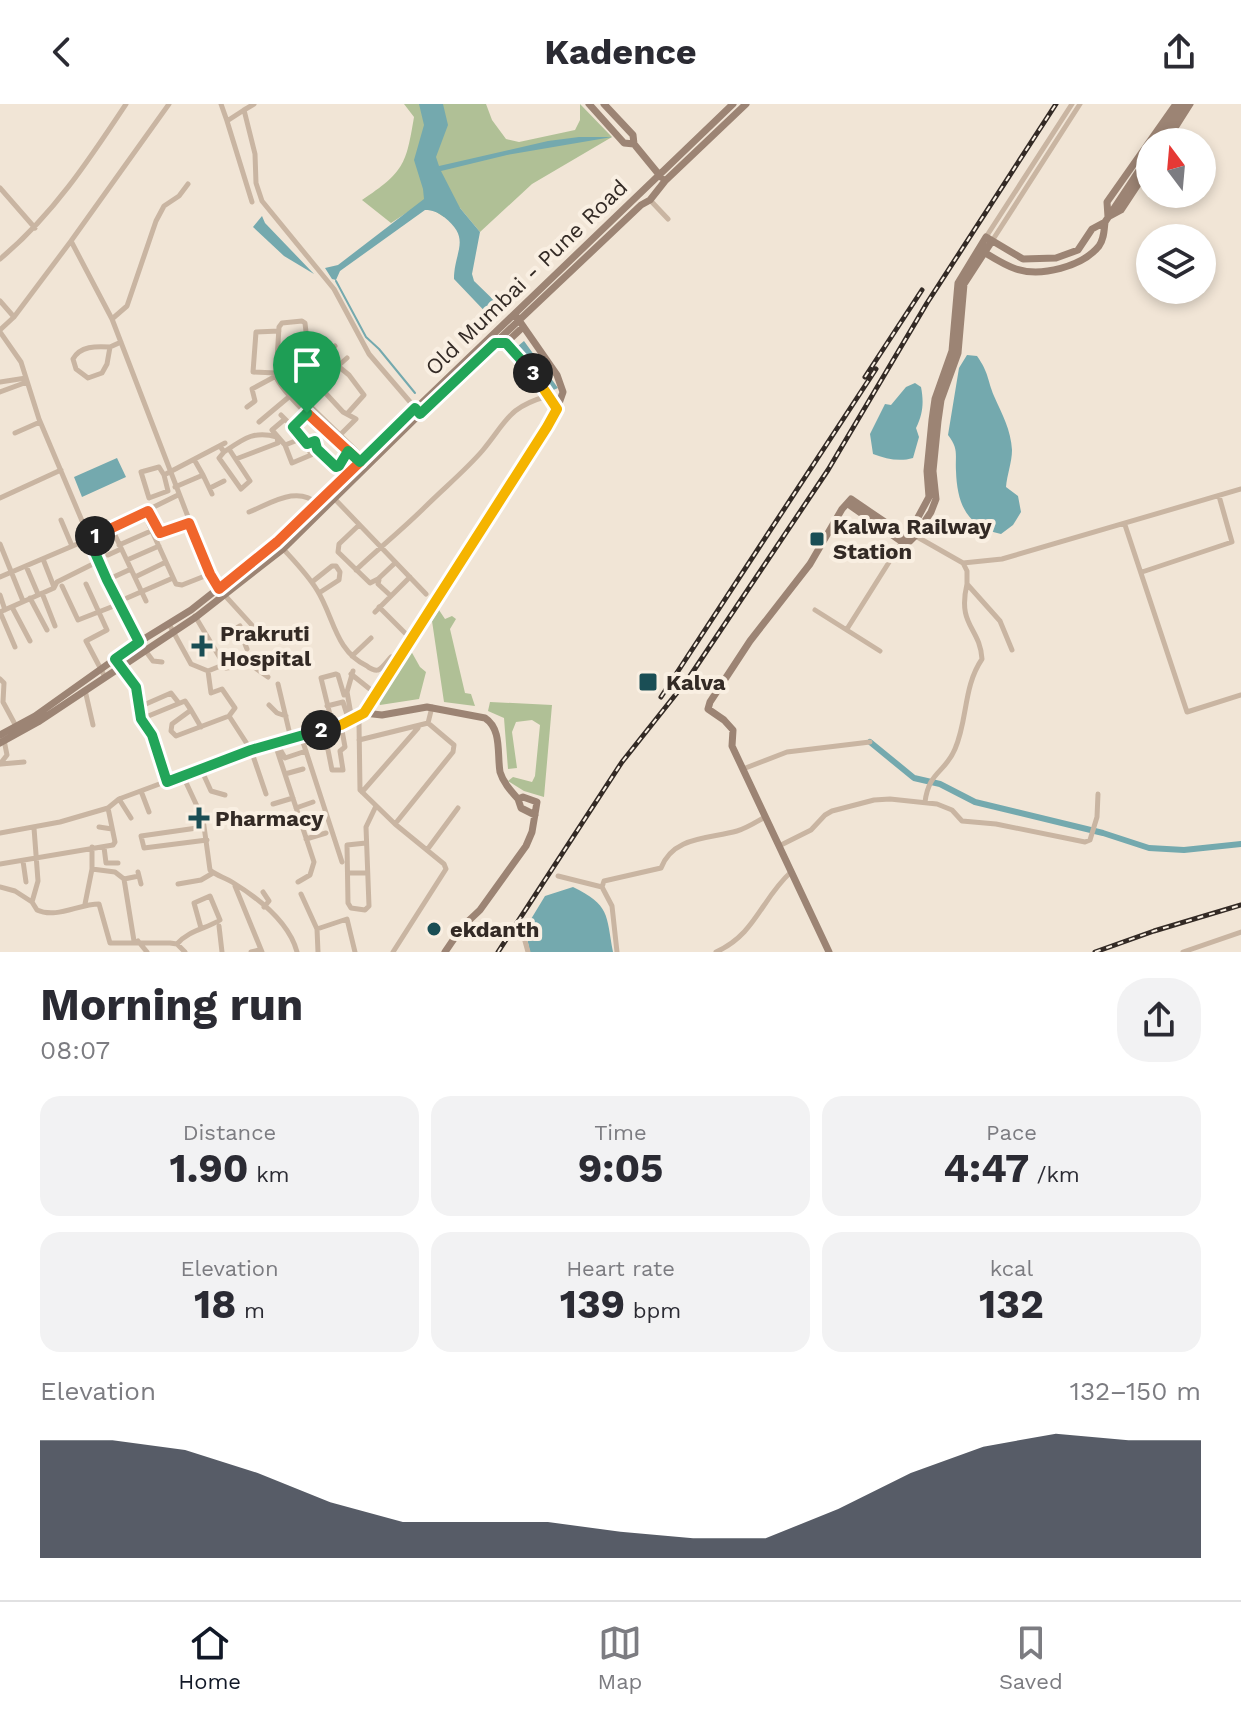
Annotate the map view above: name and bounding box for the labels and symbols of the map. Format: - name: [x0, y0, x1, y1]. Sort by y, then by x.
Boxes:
- north arrow: [1136, 128, 1216, 208]
- street label: Old Mumbai - Pune Road: [420, 174, 632, 380]
- pin: [273, 331, 341, 413]
- pin: 3: [513, 353, 553, 393]
- place label: Kalwa Railway Station: [833, 514, 992, 564]
- pin: 1: [75, 516, 115, 556]
- marker: Kalwa Railway Station: [808, 530, 826, 548]
- place label: Prakruti Hospital: [220, 621, 312, 671]
- marker: Prakruti Hospital: [191, 635, 213, 657]
- place label: Kalva: [666, 670, 726, 695]
- marker: Kalva: [637, 671, 659, 693]
- pin: 2: [301, 710, 341, 750]
- place label: Pharmacy: [215, 806, 324, 831]
- marker: Pharmacy: [190, 809, 208, 827]
- place label: ekdanth: [450, 917, 539, 942]
- marker: ekdanth: [425, 920, 443, 938]

